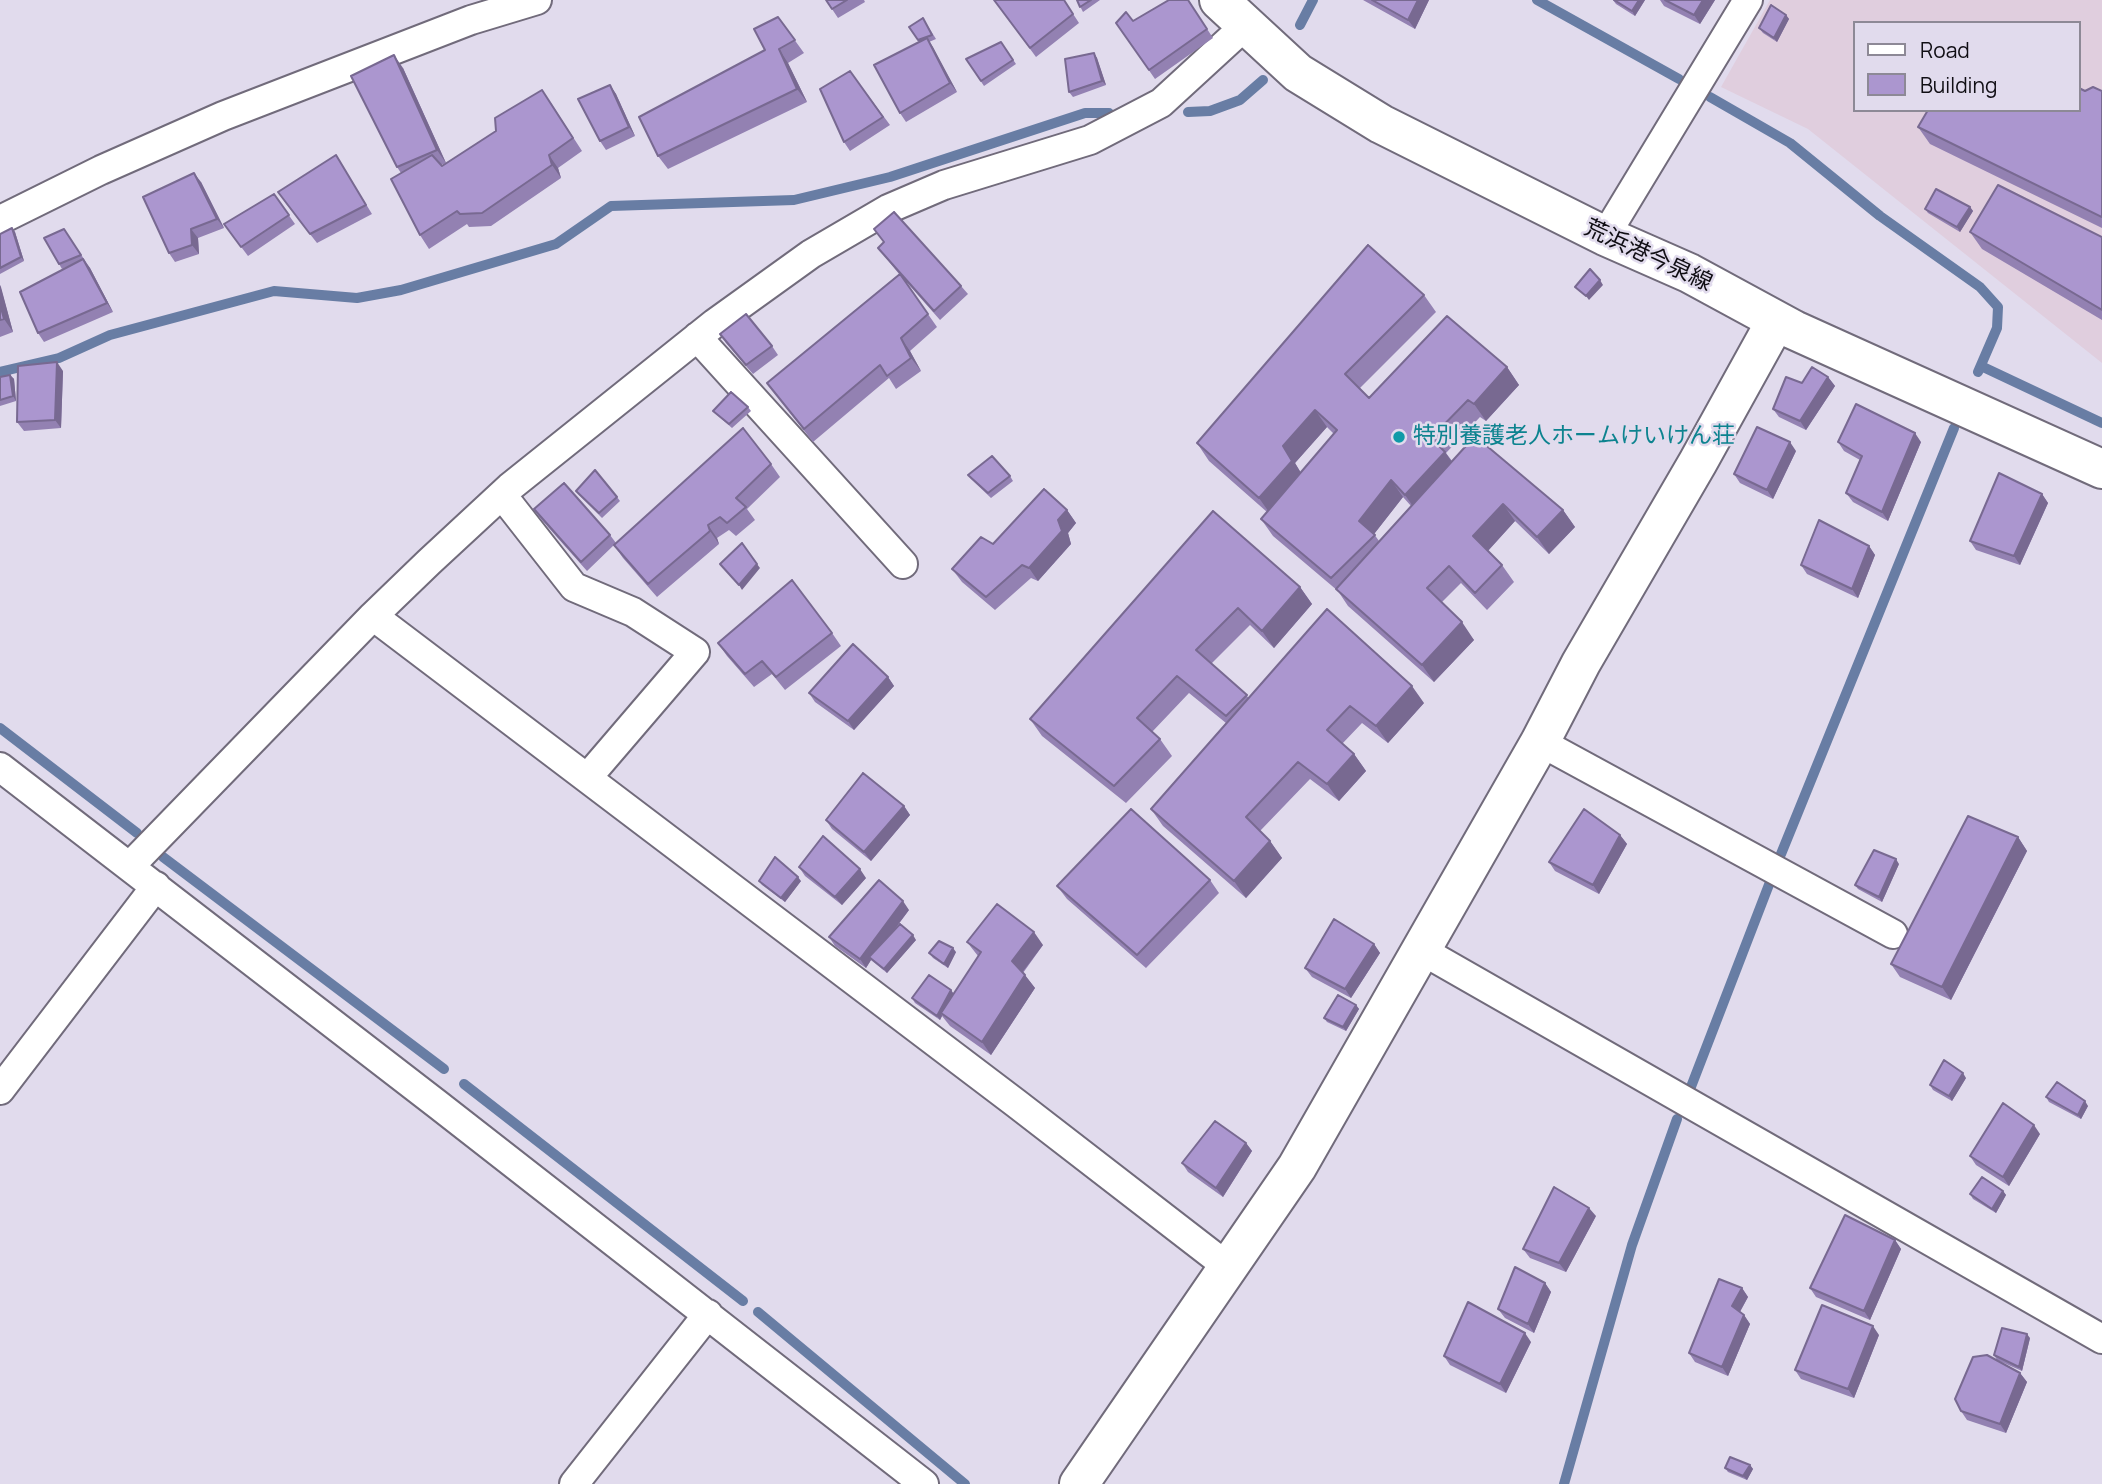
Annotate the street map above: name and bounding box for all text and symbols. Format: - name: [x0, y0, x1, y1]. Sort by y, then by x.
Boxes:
- legend: [1854, 21, 2081, 112]
- text: Road: [1920, 36, 1970, 64]
- text: Building: [1920, 71, 1997, 99]
- street label: 荒浜港今泉線: [1580, 214, 1716, 298]
- place label: 特別養護老人ホームけいけん荘: [1413, 423, 1735, 451]
- marker: 特別養護老人ホームけいけん荘: [1391, 429, 1407, 445]

